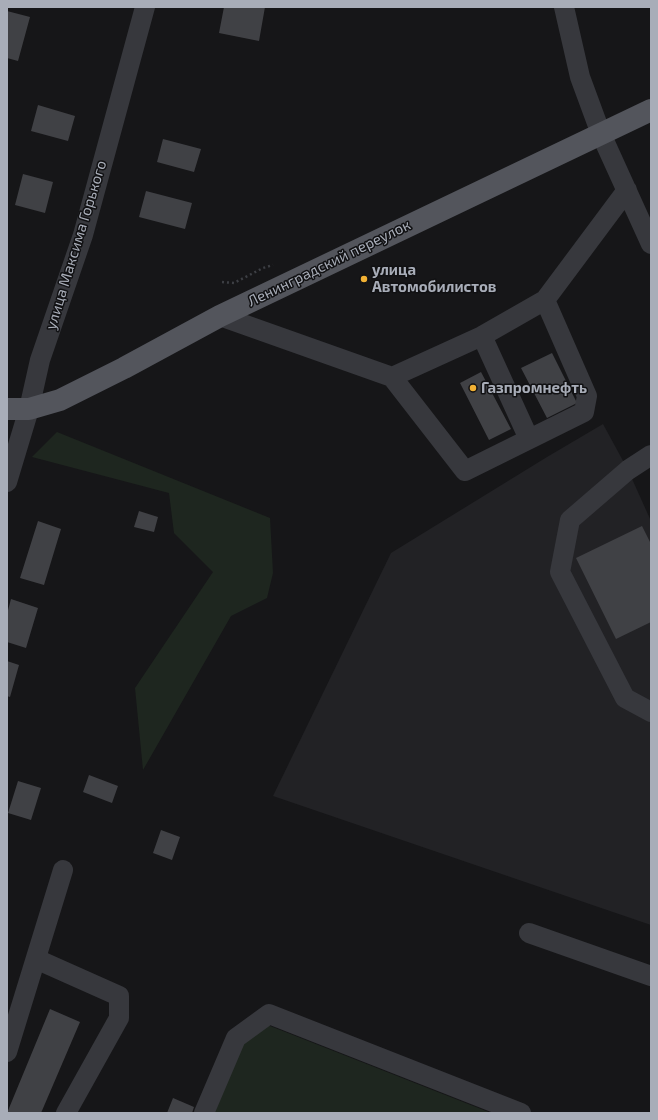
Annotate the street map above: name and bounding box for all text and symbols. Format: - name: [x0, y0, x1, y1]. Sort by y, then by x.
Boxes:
- street label: улица Максима Горького: [42, 158, 110, 332]
- street label: Ленинградский переулок: [245, 216, 413, 310]
- place label: улица Автомобилистов: [372, 261, 496, 296]
- marker: улица Автомобилистов: [359, 274, 369, 284]
- place label: Газпромнефть: [481, 379, 587, 397]
- marker: Газпромнефть: [468, 383, 478, 393]

